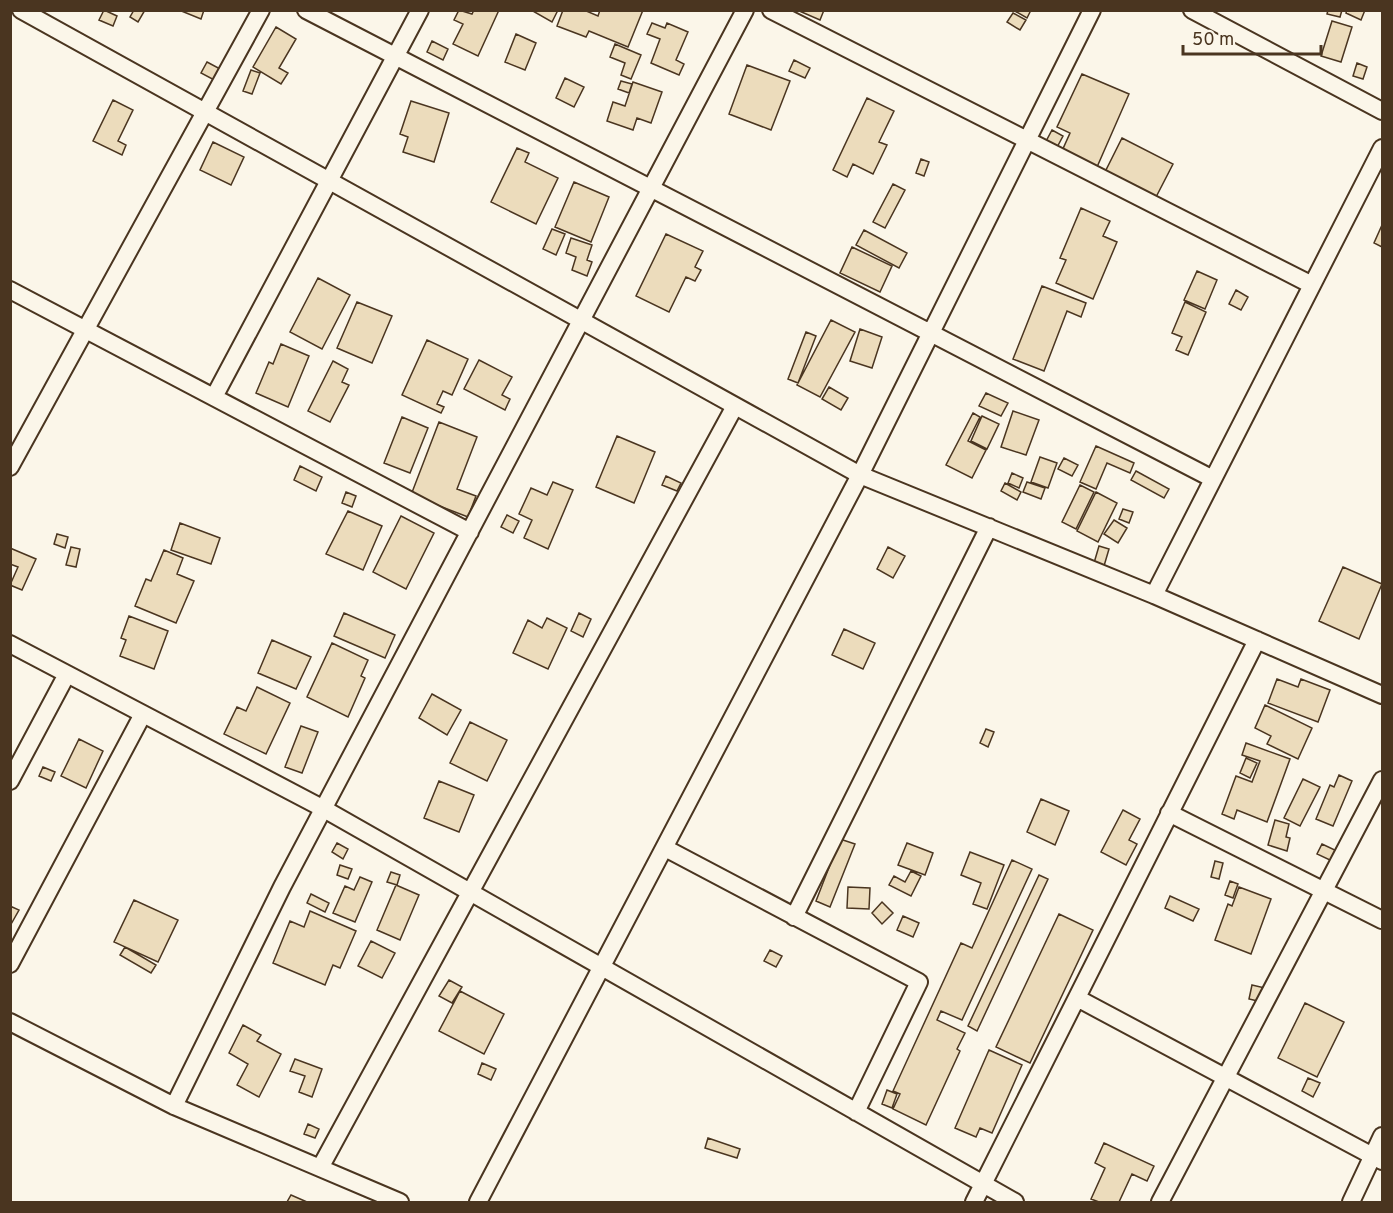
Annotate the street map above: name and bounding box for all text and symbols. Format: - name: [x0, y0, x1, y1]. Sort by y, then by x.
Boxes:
- scale bar: [1183, 18, 1321, 56]
- text: 50 m: [1192, 29, 1234, 52]

